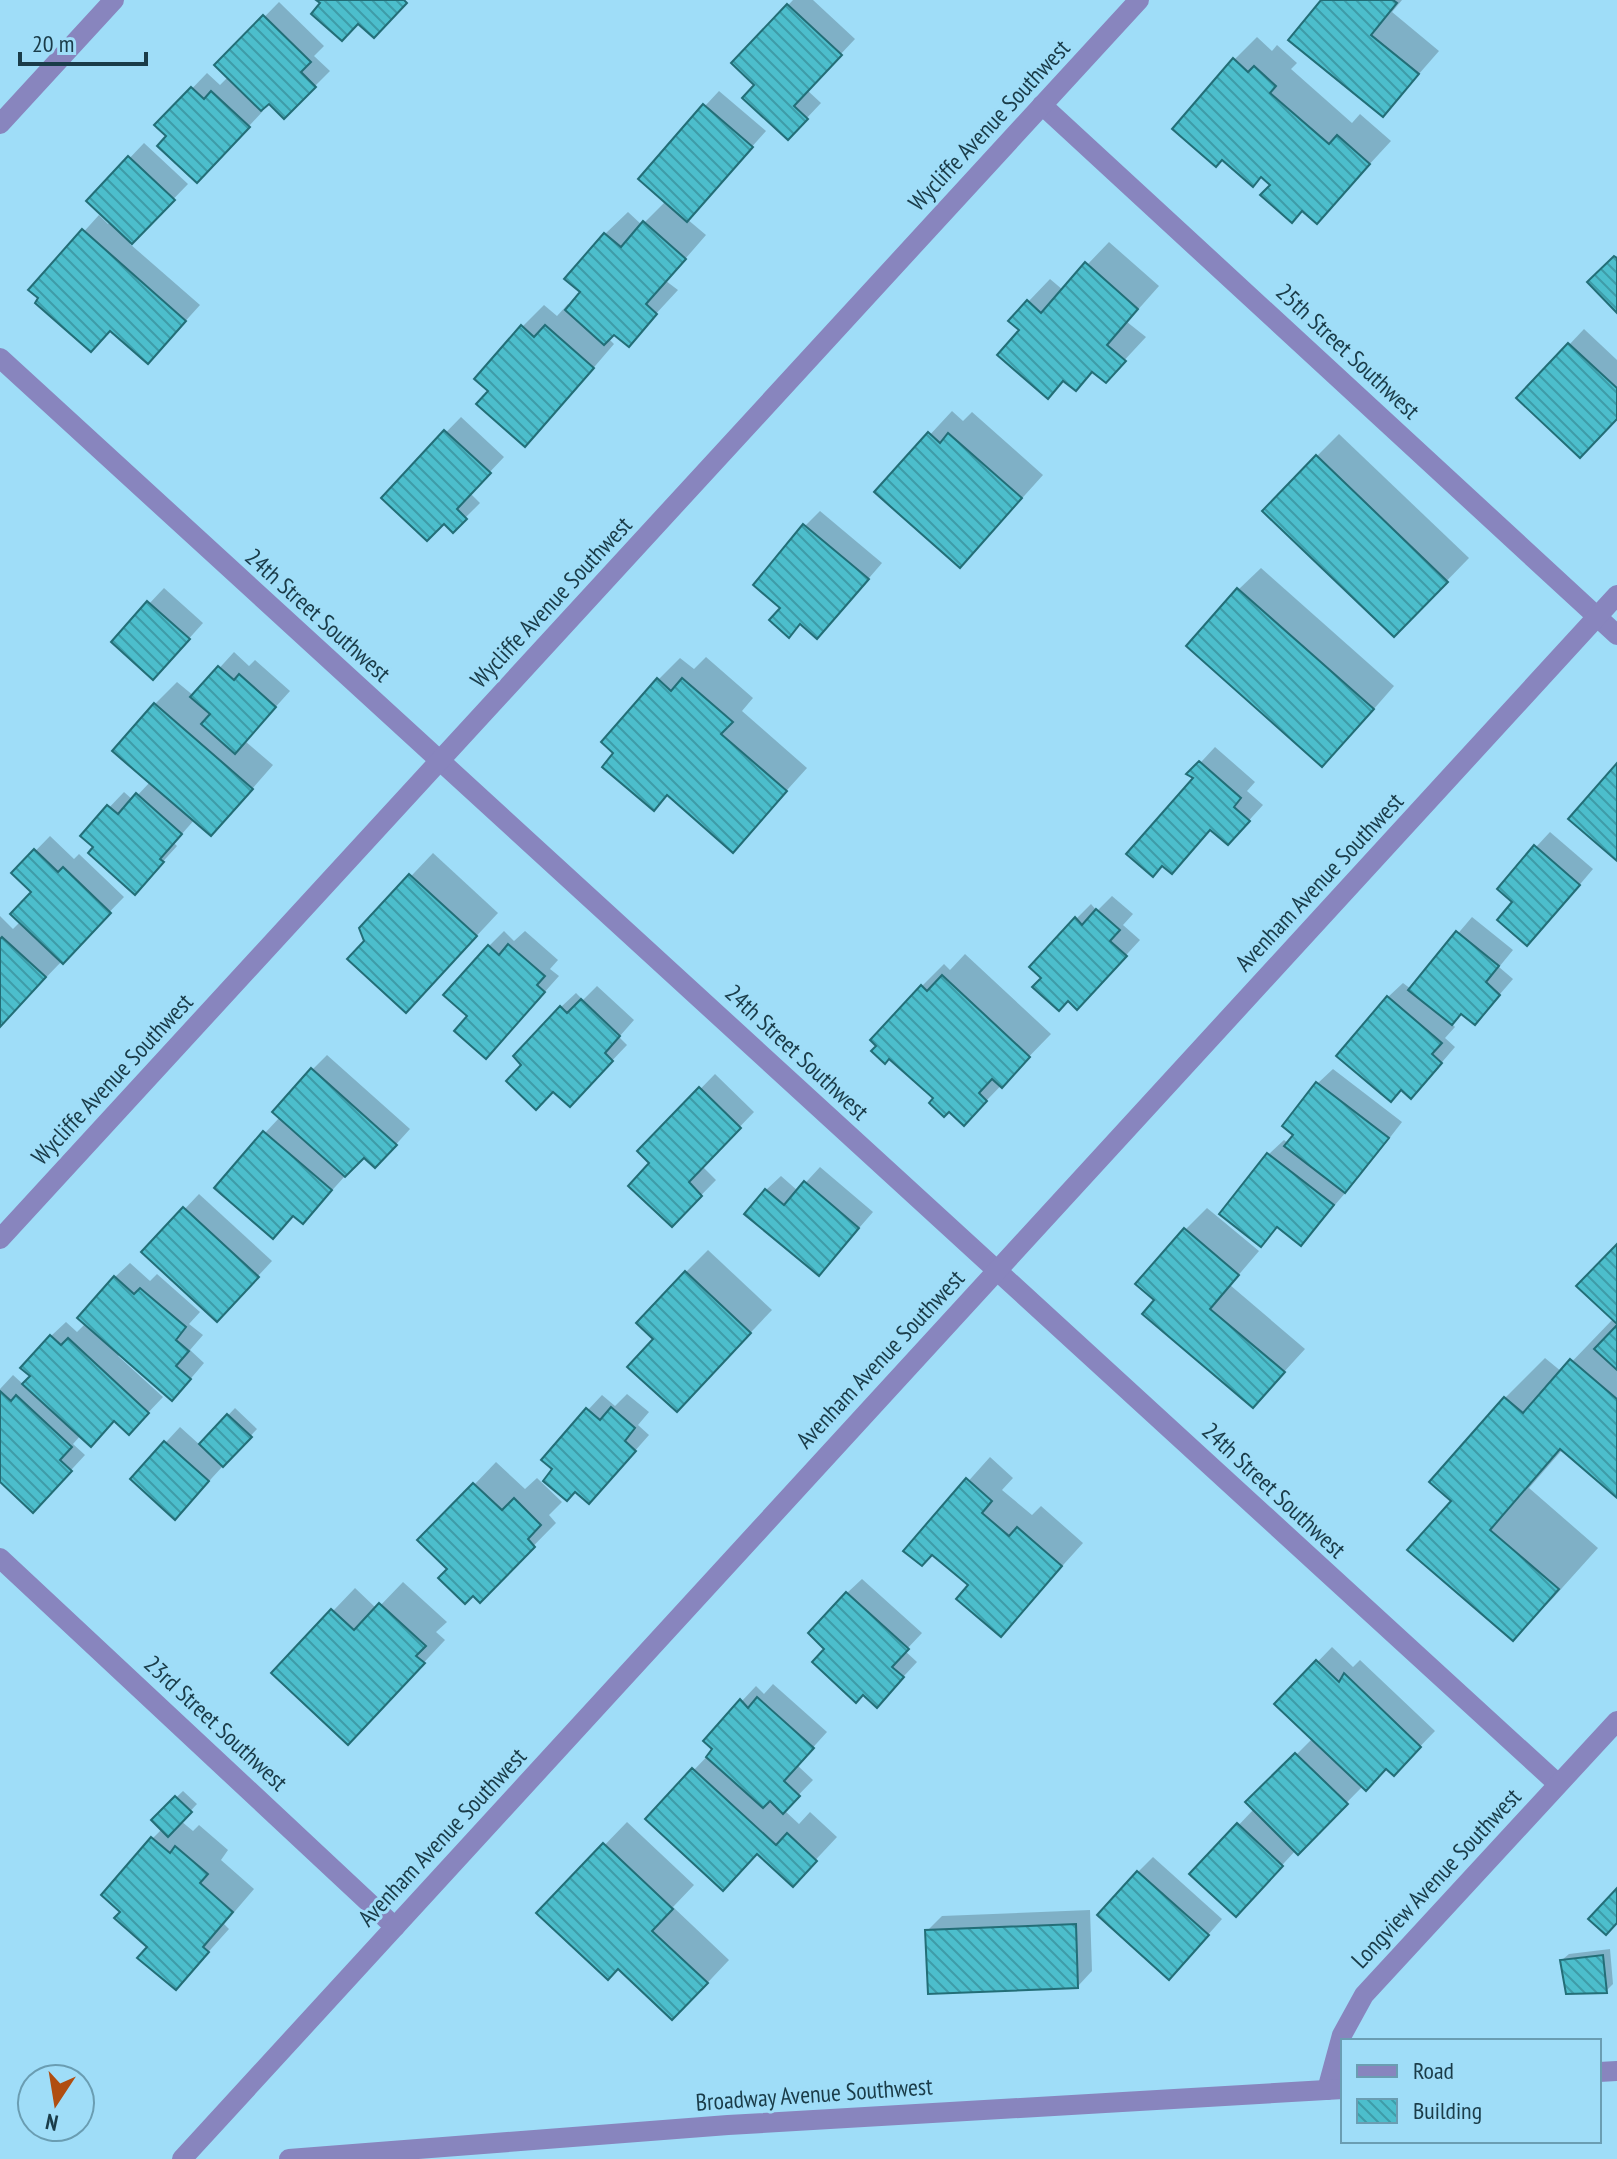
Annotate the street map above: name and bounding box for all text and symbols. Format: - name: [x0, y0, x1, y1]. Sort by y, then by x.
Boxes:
- scale bar: [20, 16, 146, 66]
- text: 20 m: [32, 28, 74, 59]
- street label: Wycliffe Avenue Southwest: [902, 32, 1077, 217]
- street label: 25th Street Southwest: [1270, 276, 1427, 426]
- street label: Wycliffe Avenue Southwest: [464, 509, 639, 694]
- street label: 24th Street Southwest: [239, 541, 398, 689]
- street label: Avenham Avenue Southwest: [1228, 786, 1410, 978]
- street label: 24th Street Southwest: [719, 977, 876, 1127]
- street label: Wycliffe Avenue Southwest: [25, 986, 200, 1171]
- street label: Avenham Avenue Southwest: [789, 1263, 971, 1455]
- street label: 24th Street Southwest: [1196, 1415, 1353, 1565]
- street label: 23rd Street Southwest: [138, 1649, 295, 1798]
- street label: Avenham Avenue Southwest: [351, 1741, 533, 1933]
- street label: Longview Avenue Southwest: [1344, 1781, 1528, 1975]
- legend: [1341, 2039, 1601, 2143]
- text: Road: [1413, 2055, 1454, 2086]
- north arrow: [16, 2063, 96, 2143]
- street label: Broadway Avenue Southwest: [695, 2070, 934, 2118]
- text: Building: [1413, 2095, 1482, 2126]
- text: N: [43, 2108, 61, 2137]

